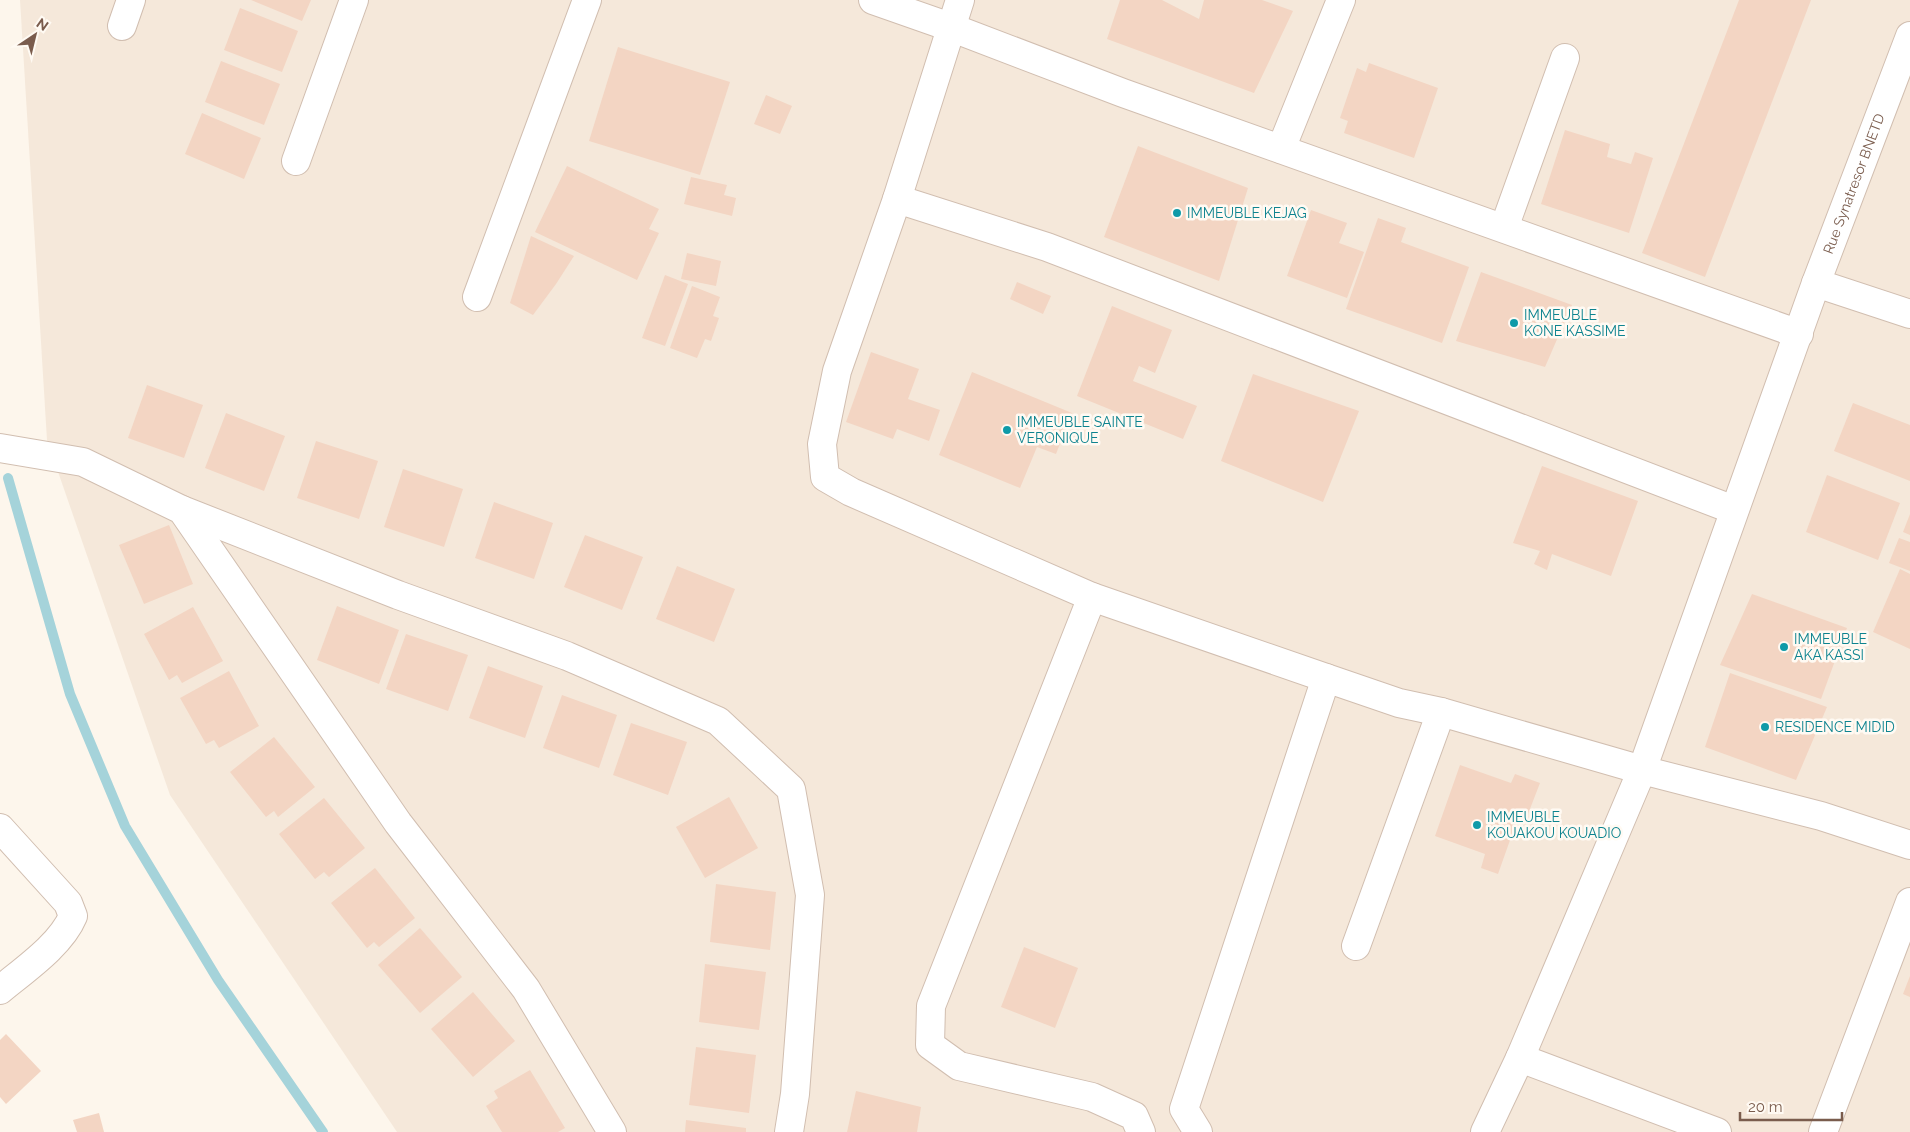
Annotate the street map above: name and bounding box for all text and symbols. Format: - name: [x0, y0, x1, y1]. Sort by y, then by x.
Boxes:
- north arrow: [10, 10, 60, 60]
- text: N: [33, 15, 51, 34]
- street label: Rue Synatresor BNETD: [1820, 111, 1888, 256]
- place label: IMMEUBLE KEJAG: [1187, 205, 1307, 221]
- marker: IMMEUBLE KEJAG: [1171, 207, 1183, 219]
- place label: IMMEUBLE KONE KASSIME: [1524, 307, 1625, 339]
- marker: IMMEUBLE KONE KASSIME: [1508, 317, 1520, 329]
- place label: IMMEUBLE SAINTE VERONIQUE: [1017, 414, 1143, 446]
- marker: IMMEUBLE SAINTE VERONIQUE: [1001, 424, 1013, 436]
- place label: IMMEUBLE AKA KASSI: [1794, 631, 1867, 663]
- marker: IMMEUBLE AKA KASSI: [1778, 641, 1790, 653]
- place label: RESIDENCE MIDID: [1775, 719, 1895, 735]
- marker: RESIDENCE MIDID: [1759, 721, 1771, 733]
- place label: IMMEUBLE KOUAKOU KOUADIO: [1487, 809, 1621, 841]
- marker: IMMEUBLE KOUAKOU KOUADIO: [1471, 819, 1483, 831]
- scale bar: [1740, 1090, 1842, 1122]
- text: 20 m: [1748, 1098, 1783, 1116]

